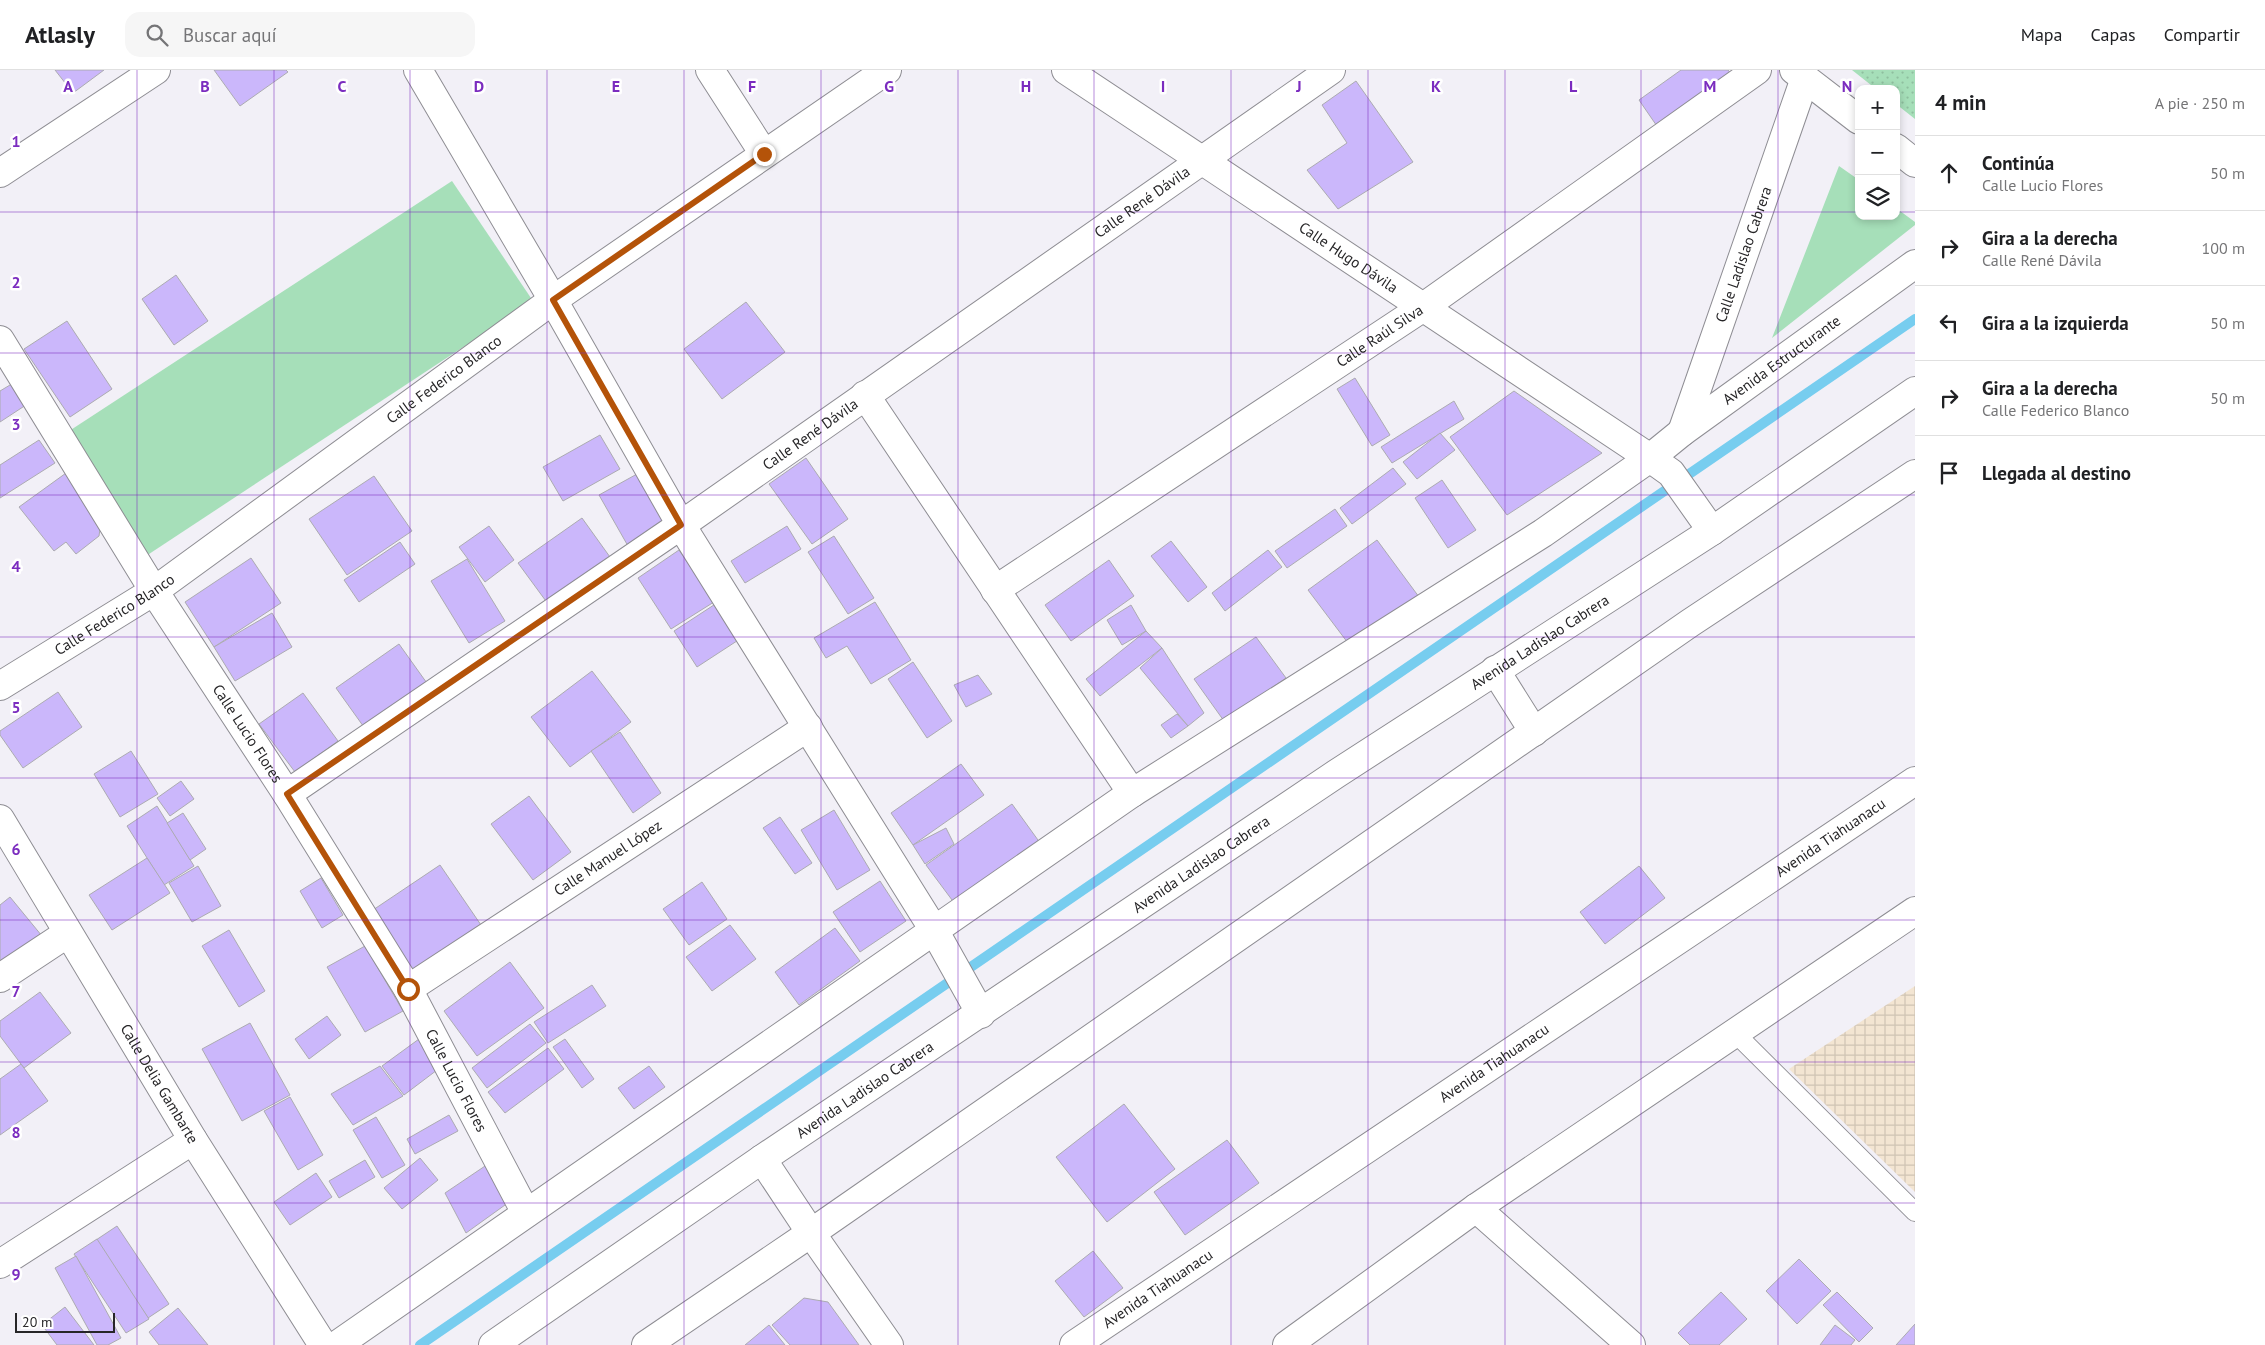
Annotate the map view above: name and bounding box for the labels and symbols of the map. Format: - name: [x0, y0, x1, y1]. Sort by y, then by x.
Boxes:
- text: A: [63, 76, 73, 96]
- text: B: [200, 76, 210, 96]
- text: C: [338, 76, 347, 96]
- text: D: [474, 76, 484, 96]
- text: E: [612, 76, 620, 96]
- text: F: [748, 76, 756, 96]
- text: G: [884, 76, 894, 96]
- text: H: [1021, 76, 1031, 96]
- text: I: [1161, 76, 1165, 96]
- text: J: [1295, 76, 1302, 96]
- text: K: [1431, 76, 1441, 96]
- text: L: [1569, 76, 1578, 96]
- text: M: [1704, 76, 1716, 96]
- text: N: [1842, 76, 1852, 96]
- text: 1: [11, 131, 21, 151]
- route end: [753, 143, 776, 166]
- street label: Calle René Dávila: [1090, 162, 1193, 242]
- street label: Calle Ladislao Cabrera: [1711, 184, 1776, 325]
- street label: Calle Hugo Dávila: [1296, 217, 1402, 297]
- text: 2: [11, 272, 21, 292]
- street label: Calle Raúl Silva: [1332, 300, 1426, 371]
- street label: Avenida Estructurante: [1719, 311, 1844, 409]
- street label: Calle Federico Blanco: [382, 331, 505, 427]
- street label: Calle René Dávila: [759, 394, 862, 474]
- text: 3: [11, 414, 21, 434]
- text: 4: [11, 556, 21, 576]
- street label: Calle Federico Blanco: [51, 569, 178, 659]
- street label: Avenida Ladislao Cabrera: [1467, 590, 1612, 694]
- street label: Calle Lucio Flores: [209, 681, 287, 786]
- text: 5: [11, 697, 21, 717]
- street label: Avenida Tiahuanacu: [1772, 794, 1889, 881]
- street label: Avenida Ladislao Cabrera: [1129, 811, 1273, 917]
- street label: Calle Manuel López: [550, 815, 665, 900]
- text: 6: [11, 839, 21, 859]
- route start: [397, 978, 420, 1001]
- text: 7: [11, 981, 21, 1001]
- street label: Avenida Tiahuanacu: [1435, 1019, 1553, 1106]
- street label: Calle Delia Gambarte: [116, 1020, 203, 1147]
- street label: Calle Lucio Flores: [422, 1025, 492, 1135]
- street label: Avenida Ladislao Cabrera: [792, 1037, 937, 1142]
- text: 8: [11, 1122, 21, 1142]
- street label: Avenida Tiahuanacu: [1099, 1245, 1216, 1332]
- text: 9: [11, 1264, 21, 1284]
- scale bar: [15, 1310, 115, 1333]

